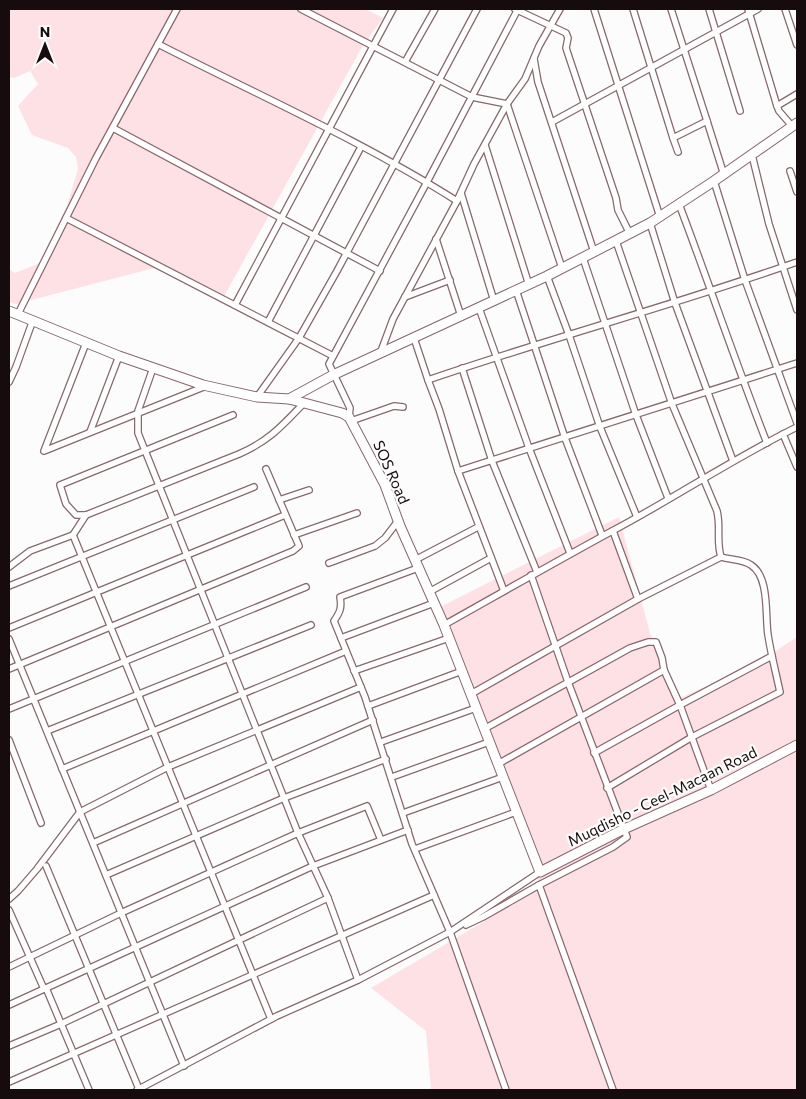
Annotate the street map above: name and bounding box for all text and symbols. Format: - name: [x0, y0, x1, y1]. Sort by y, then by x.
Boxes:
- north arrow: [20, 20, 70, 70]
- text: N: [40, 23, 50, 40]
- street label: SOS Road: [370, 437, 414, 507]
- street label: Muqdisho - Ceel-Macaan Road: [564, 742, 760, 850]

